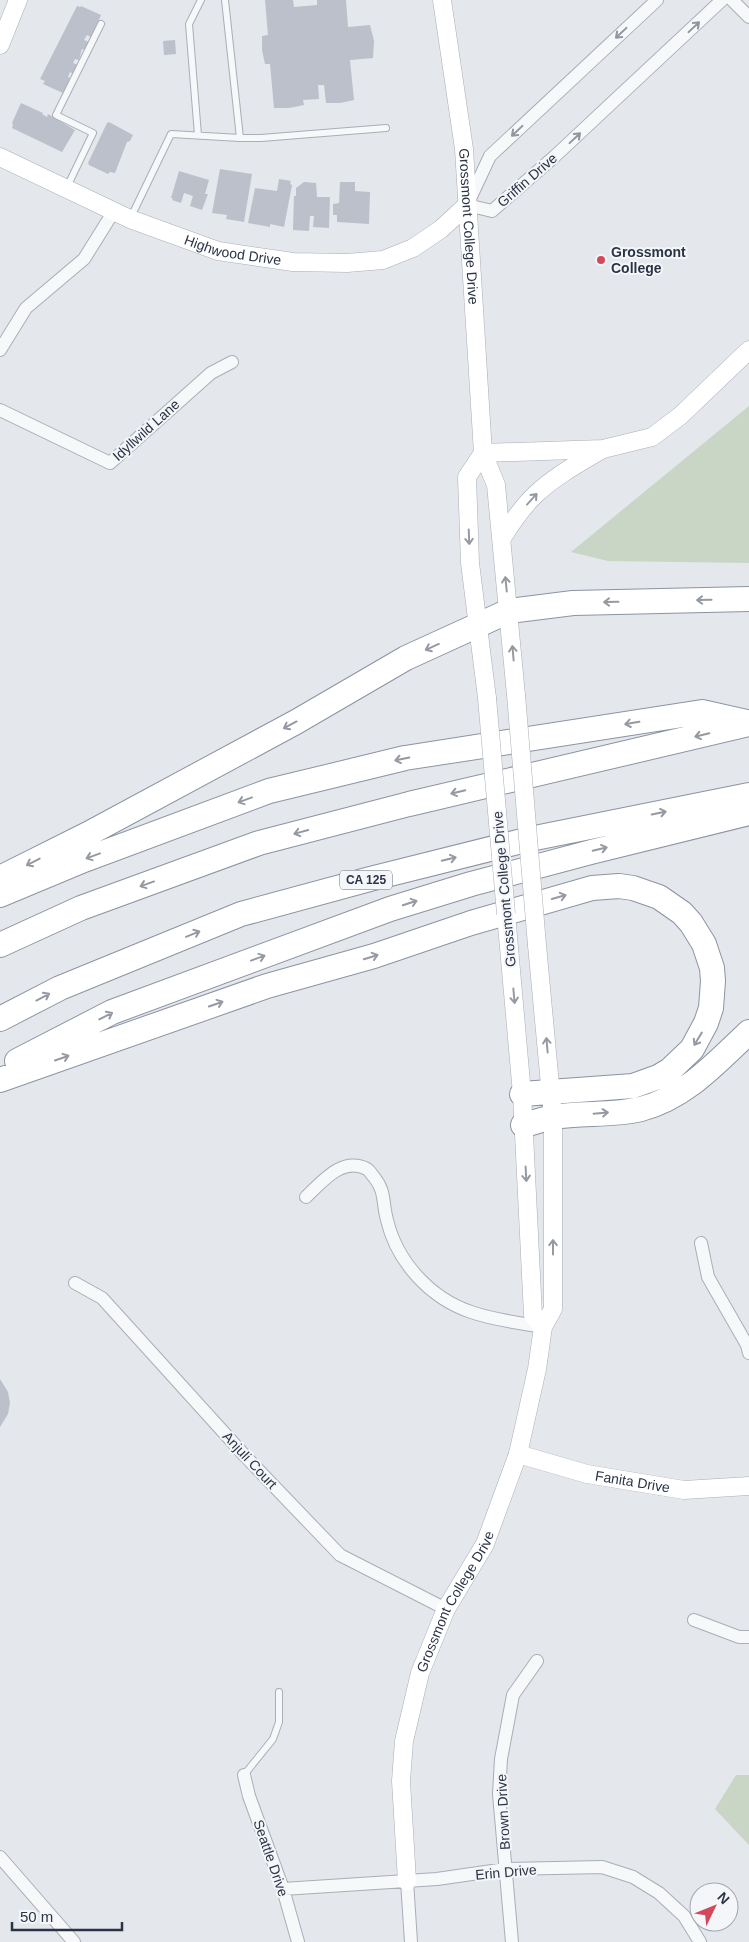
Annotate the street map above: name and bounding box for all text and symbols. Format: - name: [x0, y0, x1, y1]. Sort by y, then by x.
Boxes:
- one-way arrow: [687, 21, 700, 33]
- one-way arrow: [615, 27, 628, 39]
- one-way arrow: [511, 125, 523, 137]
- one-way arrow: [569, 132, 581, 144]
- street label: Grossmont College Drive: [456, 148, 482, 305]
- street label: Griffin Drive: [494, 150, 560, 210]
- street label: Highwood Drive: [182, 231, 283, 268]
- place label: Grossmont College: [611, 244, 686, 276]
- marker: Grossmont College: [595, 254, 607, 266]
- street label: Idyllwild Lane: [109, 396, 183, 464]
- one-way arrow: [526, 493, 537, 506]
- one-way arrow: [464, 528, 474, 545]
- one-way arrow: [501, 577, 511, 593]
- one-way arrow: [697, 595, 713, 605]
- one-way arrow: [603, 598, 619, 607]
- one-way arrow: [425, 642, 440, 652]
- one-way arrow: [508, 646, 517, 662]
- one-way arrow: [625, 718, 641, 728]
- one-way arrow: [283, 721, 298, 730]
- one-way arrow: [694, 731, 710, 740]
- one-way arrow: [395, 754, 411, 764]
- one-way arrow: [451, 788, 467, 797]
- one-way arrow: [238, 796, 253, 805]
- one-way arrow: [651, 808, 667, 817]
- street label: Grossmont College Drive: [489, 810, 519, 968]
- one-way arrow: [293, 828, 309, 837]
- one-way arrow: [592, 844, 608, 853]
- one-way arrow: [86, 852, 101, 861]
- one-way arrow: [441, 854, 457, 863]
- one-way arrow: [25, 857, 40, 867]
- road number: CA 125: [340, 870, 392, 890]
- one-way arrow: [139, 880, 155, 889]
- one-way arrow: [551, 892, 567, 902]
- one-way arrow: [402, 898, 418, 907]
- one-way arrow: [185, 928, 200, 938]
- one-way arrow: [363, 951, 379, 961]
- one-way arrow: [250, 953, 265, 962]
- one-way arrow: [509, 988, 518, 1004]
- one-way arrow: [35, 992, 50, 1001]
- one-way arrow: [208, 999, 223, 1008]
- one-way arrow: [98, 1011, 113, 1020]
- one-way arrow: [692, 1032, 702, 1046]
- one-way arrow: [542, 1037, 552, 1053]
- one-way arrow: [54, 1053, 70, 1062]
- one-way arrow: [593, 1108, 609, 1118]
- one-way arrow: [522, 1166, 531, 1182]
- one-way arrow: [548, 1239, 558, 1256]
- street label: Anjuli Court: [219, 1428, 281, 1492]
- street label: Fanita Drive: [594, 1467, 671, 1496]
- street label: Grossmont College Drive: [413, 1529, 497, 1675]
- street label: Brown Drive: [493, 1773, 513, 1850]
- street label: Seattle Drive: [250, 1818, 292, 1899]
- street label: Erin Drive: [475, 1861, 538, 1883]
- north arrow: [689, 1882, 739, 1932]
- text: N: [714, 1889, 733, 1907]
- scale bar: [12, 1900, 122, 1932]
- text: 50 m: [20, 1908, 53, 1925]

